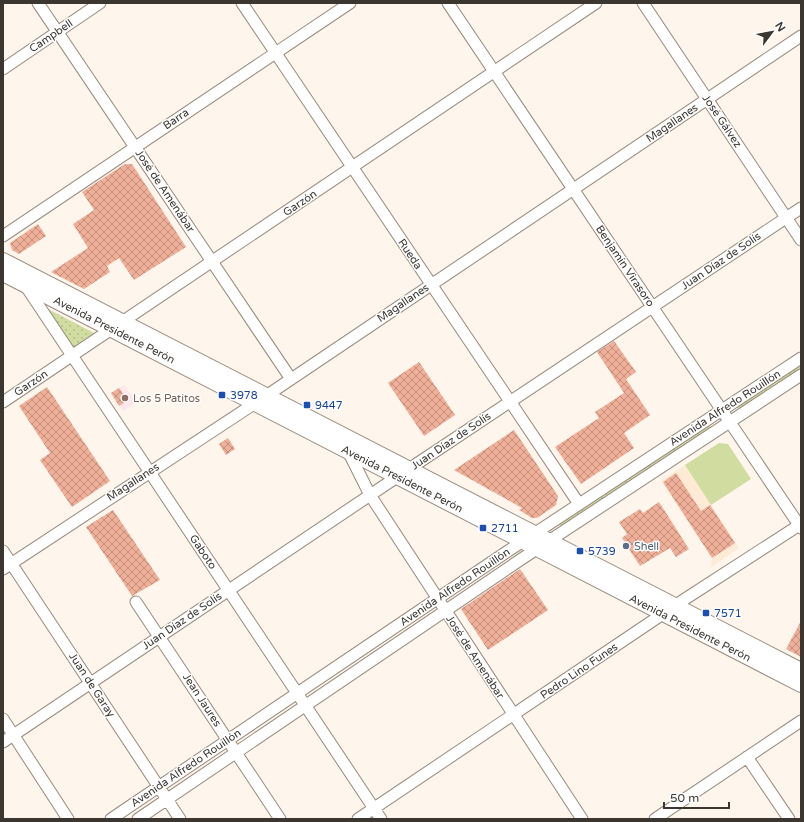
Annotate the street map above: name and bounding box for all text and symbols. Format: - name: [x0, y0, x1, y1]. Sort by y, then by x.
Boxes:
- north arrow: [752, 12, 792, 52]
- street label: Campbell: [27, 17, 75, 55]
- text: N: [772, 20, 788, 34]
- street label: José Gálvez: [700, 92, 745, 150]
- street label: Magallanes: [644, 101, 700, 145]
- street label: Barra: [161, 106, 191, 132]
- street label: José de Amenábar: [133, 147, 198, 235]
- street label: Garzón: [281, 187, 319, 219]
- street label: Benjamín Virasoro: [593, 223, 657, 309]
- street label: Juan Díaz de Solís: [679, 230, 763, 292]
- street label: Rueda: [395, 236, 425, 272]
- street label: Magallanes: [375, 281, 431, 325]
- street label: Avenida Presidente Perón: [51, 294, 177, 366]
- street label: Garzón: [12, 367, 50, 399]
- street label: Avenida Alfredo Rouillón: [667, 367, 783, 449]
- place label: 3978: [230, 389, 258, 402]
- marker: 3978: [217, 390, 227, 400]
- place label: Los 5 Patitos: [133, 392, 200, 405]
- marker: Los 5 Patitos: [120, 393, 130, 403]
- place label: 9447: [315, 399, 343, 412]
- marker: 9447: [302, 400, 312, 410]
- street label: Juan Díaz de Solís: [409, 410, 493, 472]
- street label: Avenida Presidente Perón: [339, 443, 465, 515]
- street label: Magallanes: [104, 460, 162, 504]
- place label: 2711: [491, 522, 519, 535]
- marker: 2711: [478, 523, 488, 533]
- street label: Gaboto: [187, 532, 219, 572]
- place label: Shell: [634, 540, 659, 553]
- marker: Shell: [621, 541, 631, 551]
- street label: Avenida Alfredo Rouillón: [398, 545, 512, 629]
- place label: 5739: [588, 545, 616, 558]
- marker: 5739: [575, 546, 585, 556]
- street label: Juan Díaz de Solís: [140, 590, 224, 652]
- street label: Avenida Presidente Perón: [627, 592, 753, 664]
- place label: 7571: [714, 607, 742, 620]
- marker: 7571: [701, 608, 711, 618]
- street label: José de Amenábar: [443, 613, 507, 702]
- street label: Pedro Lino Funes: [538, 640, 620, 702]
- street label: Juan de Garay: [66, 650, 118, 720]
- street label: Jean Jaures: [180, 671, 224, 729]
- street label: Avenida Alfredo Rouillón: [129, 726, 243, 810]
- scale bar: [664, 784, 729, 810]
- text: 50 m: [670, 791, 699, 805]

